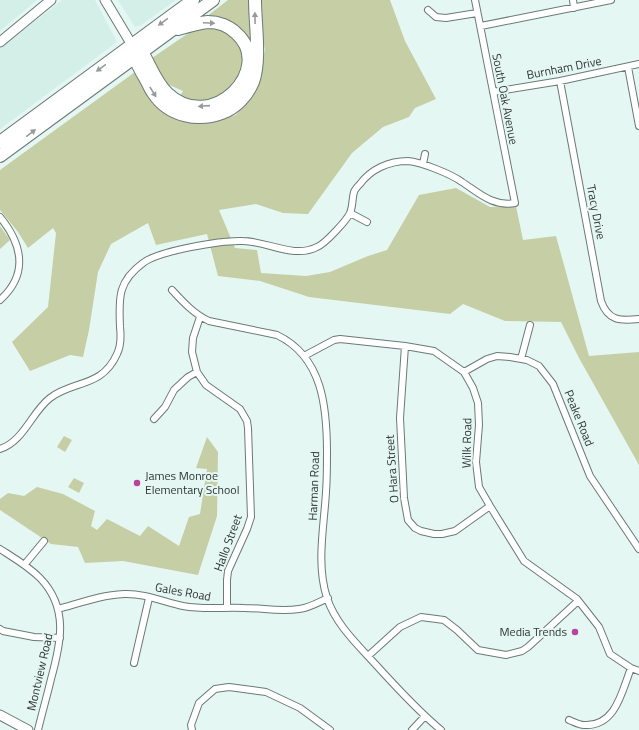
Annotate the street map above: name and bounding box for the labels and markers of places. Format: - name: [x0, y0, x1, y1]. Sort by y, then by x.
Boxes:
- place label: James Monroe Elementary School: [145, 466, 239, 499]
- marker: James Monroe Elementary School: [132, 478, 142, 488]
- place label: Media Trends: [500, 622, 567, 641]
- marker: Media Trends: [570, 627, 580, 637]

